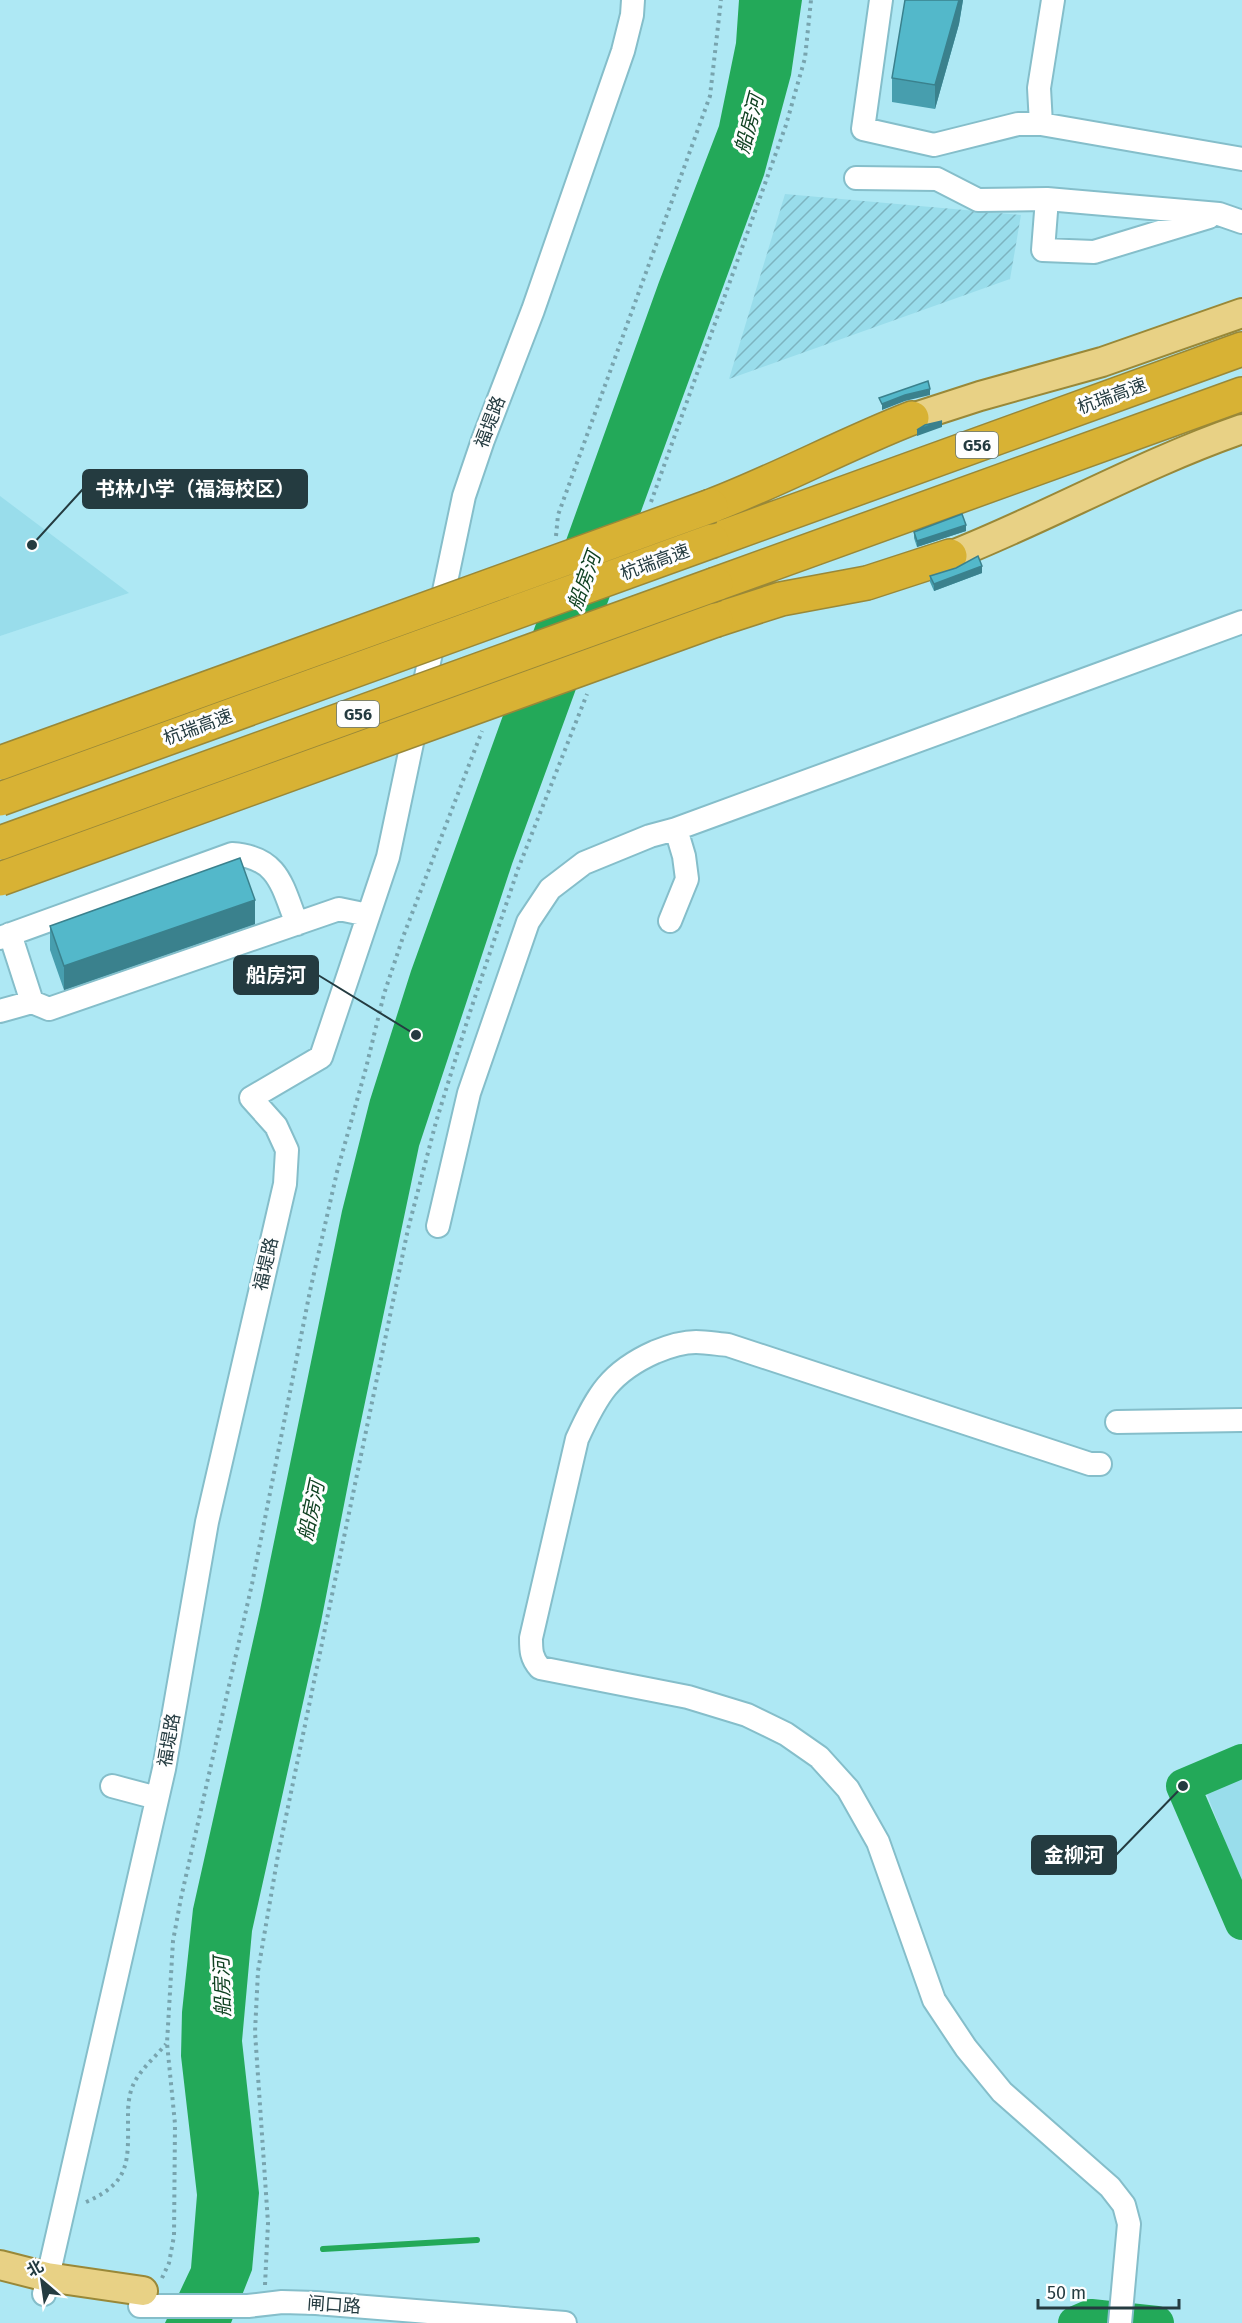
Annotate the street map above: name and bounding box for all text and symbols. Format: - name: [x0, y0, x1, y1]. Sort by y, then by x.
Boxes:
- water label: 船房河: [730, 88, 769, 156]
- street label: 杭瑞高速: [1074, 373, 1150, 419]
- street label: 福堤路: [470, 393, 510, 451]
- road number: G56: [956, 432, 998, 458]
- callout: 书林小学（福海校区）: [83, 470, 307, 508]
- text: 书林小学（福海校区）: [95, 477, 295, 501]
- street label: 杭瑞高速: [617, 539, 693, 585]
- water label: 船房河: [562, 545, 607, 613]
- road number: G56: [337, 701, 379, 727]
- street label: 杭瑞高速: [160, 704, 236, 750]
- callout: 船房河: [234, 956, 318, 994]
- text: 船房河: [246, 963, 306, 987]
- street label: 福堤路: [249, 1235, 283, 1293]
- water label: 船房河: [293, 1475, 330, 1543]
- street label: 福堤路: [153, 1712, 185, 1768]
- callout: 金柳河: [1032, 1836, 1116, 1874]
- text: 金柳河: [1044, 1843, 1104, 1867]
- water label: 船房河: [209, 1953, 235, 2017]
- north arrow: [12, 2251, 72, 2311]
- text: 北: [23, 2256, 47, 2281]
- scale bar: [1038, 2272, 1179, 2310]
- text: 50 m: [1047, 2282, 1086, 2304]
- street label: 闸口路: [306, 2292, 362, 2318]

